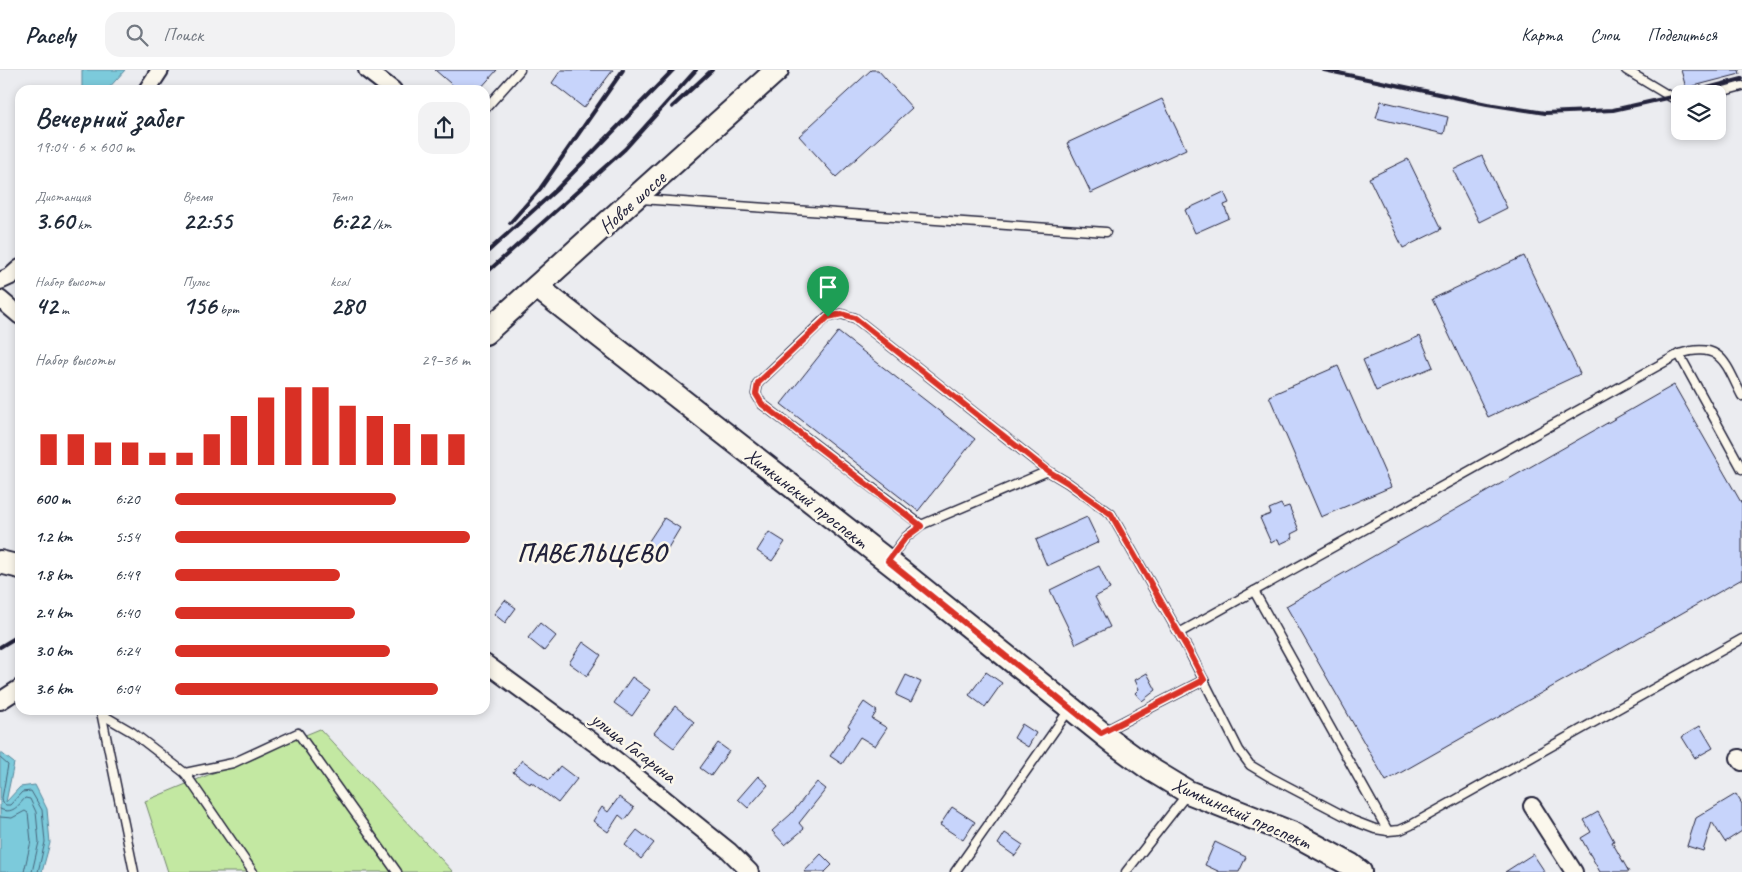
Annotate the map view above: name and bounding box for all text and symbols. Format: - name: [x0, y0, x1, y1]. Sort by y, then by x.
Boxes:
- search box: [105, 12, 455, 57]
- text: Pacely: [25, 20, 75, 50]
- icon: search: [123, 21, 151, 49]
- text: Поиск: [163, 23, 203, 47]
- text: Карта: [1521, 24, 1562, 46]
- text: Слои: [1590, 24, 1619, 46]
- text: Поделиться: [1647, 24, 1717, 46]
- map controls: [1671, 85, 1726, 140]
- button: layers: [1671, 85, 1726, 140]
- text: Вечерний забег: [35, 100, 182, 135]
- button: share: [418, 102, 470, 154]
- text: 19:04 · 6 × 600 m: [35, 137, 134, 157]
- street label: Новое шоссе: [594, 165, 672, 239]
- text: Дистанция: [35, 188, 91, 205]
- text: Время: [183, 188, 212, 205]
- text: Темп: [330, 188, 353, 205]
- text: 3.60: [35, 205, 74, 237]
- text: 22:55: [183, 205, 232, 237]
- text: 6:22: [330, 205, 370, 237]
- text: km: [74, 216, 91, 233]
- text: /km: [370, 216, 391, 233]
- pin: [807, 266, 849, 317]
- text: Набор высоты: [35, 273, 104, 290]
- text: Пульс: [183, 273, 210, 290]
- text: kcal: [330, 273, 349, 290]
- icon: arrive: [814, 273, 842, 301]
- text: 42: [35, 290, 58, 322]
- text: 156: [183, 290, 217, 322]
- text: 280: [330, 290, 364, 322]
- text: m: [58, 301, 69, 318]
- text: bpm: [217, 301, 239, 318]
- text: Набор высоты: [35, 350, 114, 370]
- text: 29–36 m: [421, 350, 470, 370]
- street label: Химкинский проспект: [740, 443, 874, 555]
- text: 600 m: [35, 489, 70, 509]
- text: 6:20: [115, 489, 140, 509]
- text: 1.2 km: [35, 527, 72, 547]
- text: 5:54: [115, 527, 140, 547]
- district label: ПАВЕЛЬЦЕВО: [517, 537, 669, 569]
- text: 1.8 km: [35, 565, 72, 585]
- text: 6:49: [115, 565, 140, 585]
- text: 2.4 km: [35, 603, 72, 623]
- text: 6:40: [115, 603, 140, 623]
- text: 3.0 km: [35, 641, 72, 661]
- text: 6:24: [115, 641, 140, 661]
- text: 3.6 km: [35, 679, 73, 699]
- text: 6:04: [115, 679, 140, 699]
- street label: улица Гагарина: [585, 706, 682, 789]
- street label: Химкинский проспект: [1168, 772, 1316, 856]

